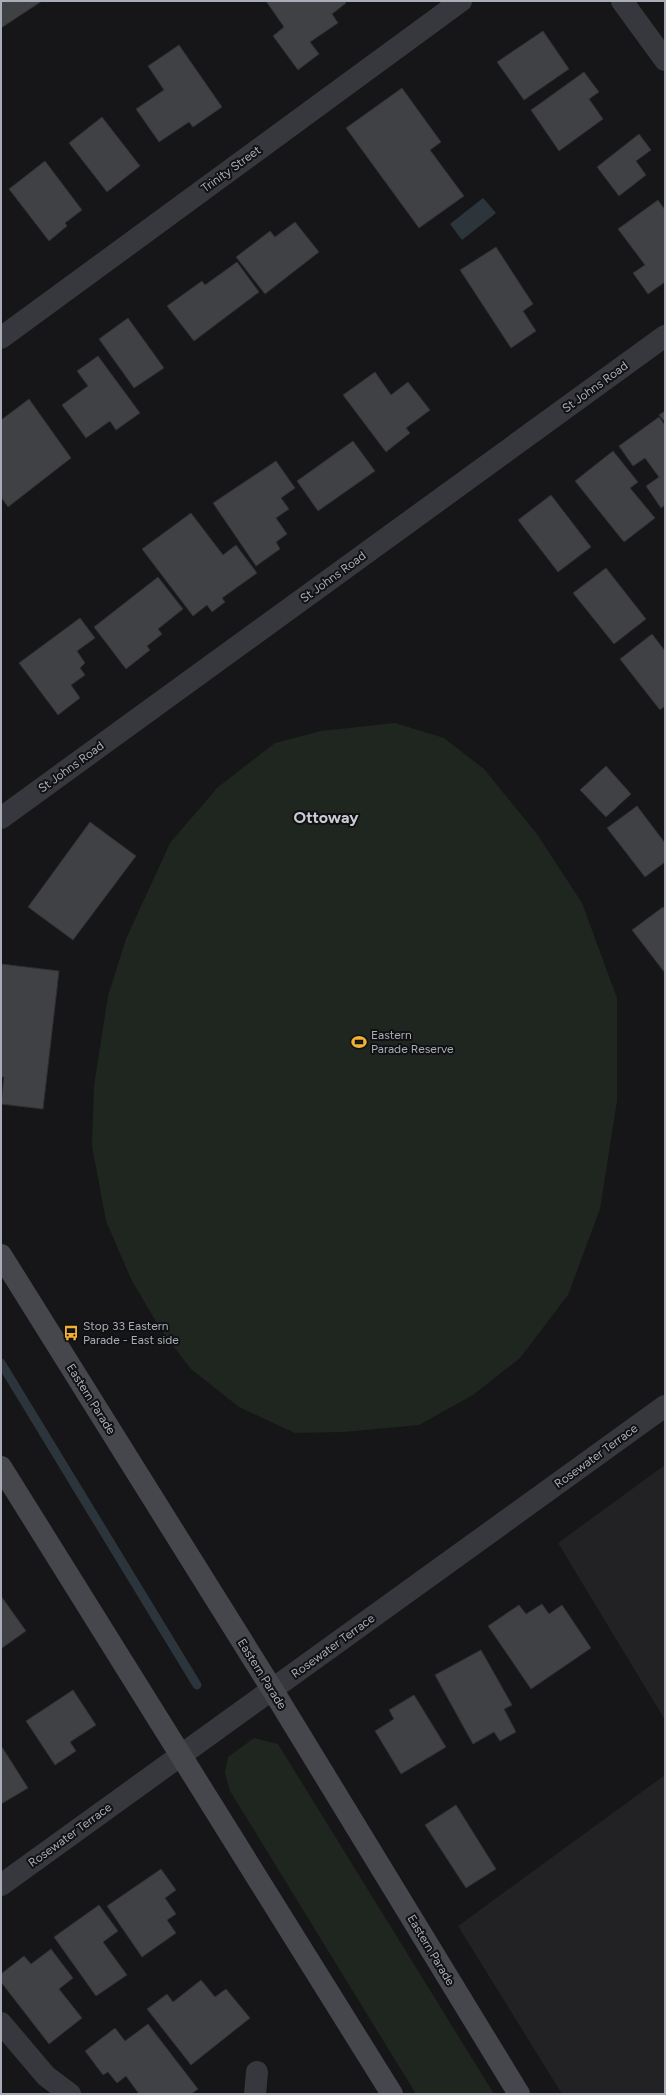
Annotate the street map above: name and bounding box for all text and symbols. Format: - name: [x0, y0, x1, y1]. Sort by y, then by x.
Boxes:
- street label: Trinity Street: [199, 143, 264, 195]
- street label: St Johns Road: [559, 359, 631, 415]
- street label: St Johns Road: [297, 549, 369, 605]
- street label: St Johns Road: [35, 739, 107, 795]
- district label: Ottoway: [294, 808, 359, 827]
- place label: Eastern Parade Reserve: [371, 1028, 454, 1056]
- sports icon: Eastern Parade Reserve: [350, 1033, 368, 1051]
- place label: Stop 33 Eastern Parade - East side: [83, 1319, 179, 1347]
- bus stop icon: Stop 33 Eastern Parade - East side: [62, 1324, 80, 1342]
- street label: Eastern Parade: [64, 1361, 118, 1437]
- street label: Rosewater Terrace: [552, 1421, 641, 1491]
- street label: Rosewater Terrace: [289, 1611, 378, 1681]
- street label: Eastern Parade: [235, 1636, 289, 1712]
- street label: Rosewater Terrace: [26, 1800, 115, 1870]
- street label: Eastern Parade: [404, 1912, 458, 1988]

